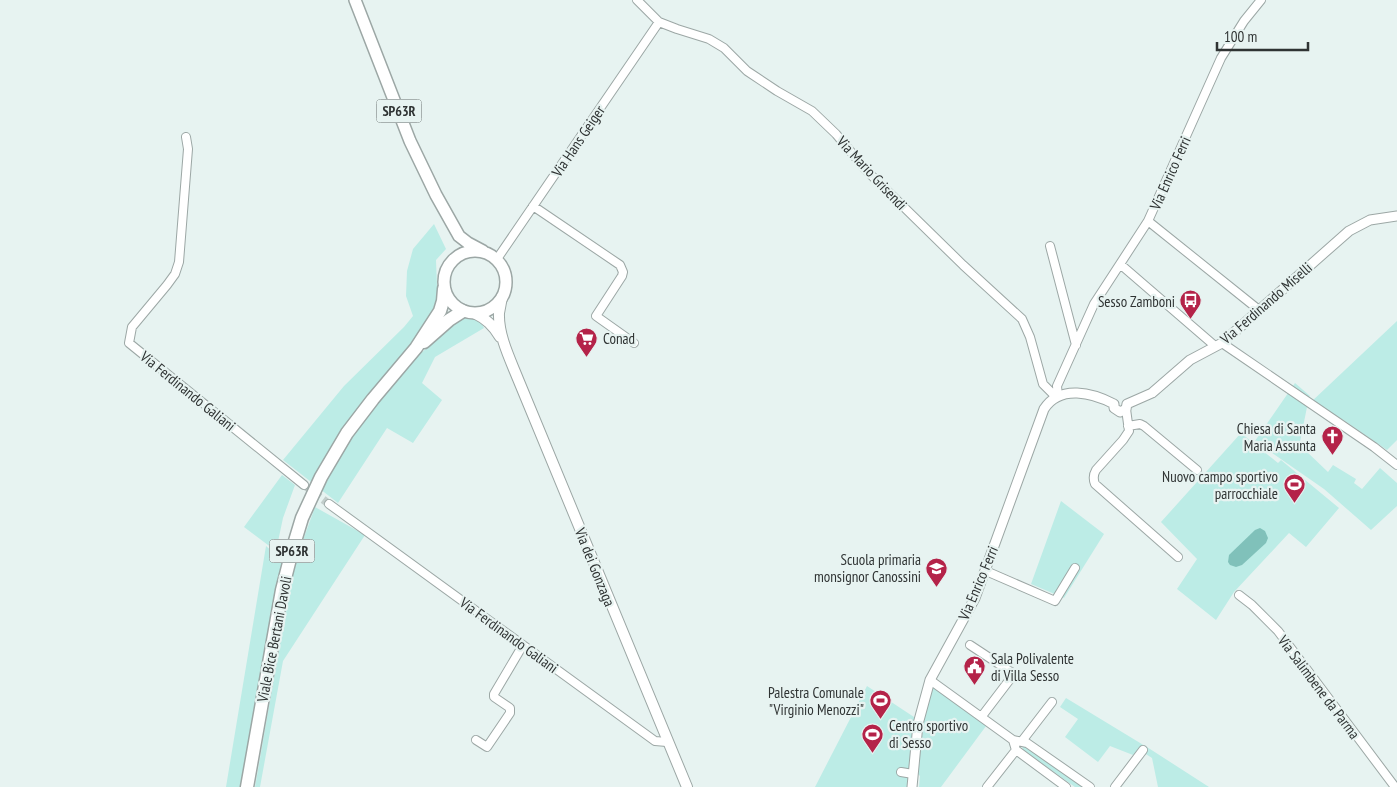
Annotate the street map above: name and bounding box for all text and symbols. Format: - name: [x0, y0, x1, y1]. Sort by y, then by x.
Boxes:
- scale bar: [1217, 20, 1308, 52]
- text: 100 m: [1224, 27, 1257, 46]
- road number: SP63R: [376, 100, 422, 122]
- street label: Via Hans Geiger: [547, 101, 609, 181]
- street label: Via Mario Grisendi: [832, 131, 911, 214]
- street label: Via Enrico Ferri: [1145, 133, 1195, 214]
- street label: Via Ferdinando Miselli: [1216, 258, 1316, 349]
- bus stop icon: Sesso Zamboni: [1179, 289, 1203, 320]
- place label: Sesso Zamboni: [1098, 292, 1175, 311]
- supermarket icon: Conad: [575, 326, 599, 357]
- place label: Conad: [603, 329, 635, 348]
- street label: Via Ferdinando Galiani: [136, 346, 239, 435]
- place label: Chiesa di Santa Maria Assunta: [1237, 419, 1316, 455]
- church icon: Chiesa di Santa Maria Assunta: [1320, 425, 1344, 456]
- place label: Nuovo campo sportivo parrocchiale: [1162, 467, 1278, 503]
- sports icon: Nuovo campo sportivo parrocchiale: [1282, 473, 1306, 504]
- street label: Via dei Gonzaga: [570, 524, 619, 609]
- road number: SP63R: [270, 540, 314, 562]
- street label: Via Enrico Ferri: [954, 543, 1002, 624]
- place label: Scuola primaria monsignor Canossini: [814, 550, 921, 586]
- school or university icon: Scuola primaria monsignor Canossini: [925, 556, 949, 587]
- street label: Viale Bice Bertani Davoli: [252, 575, 296, 704]
- street label: Via Ferdinando Galiani: [455, 592, 562, 677]
- street label: Via Salimbene da Parma: [1273, 631, 1364, 743]
- place label: Sala Polivalente di Villa Sesso: [991, 649, 1074, 685]
- public building icon: Sala Polivalente di Villa Sesso: [963, 655, 987, 686]
- place label: Palestra Comunale "Virginio Menozzi": [768, 683, 864, 719]
- sports icon: Palestra Comunale "Virginio Menozzi": [868, 689, 892, 720]
- place label: Centro sportivo di Sesso: [889, 716, 968, 752]
- sports icon: Centro sportivo di Sesso: [861, 722, 885, 753]

